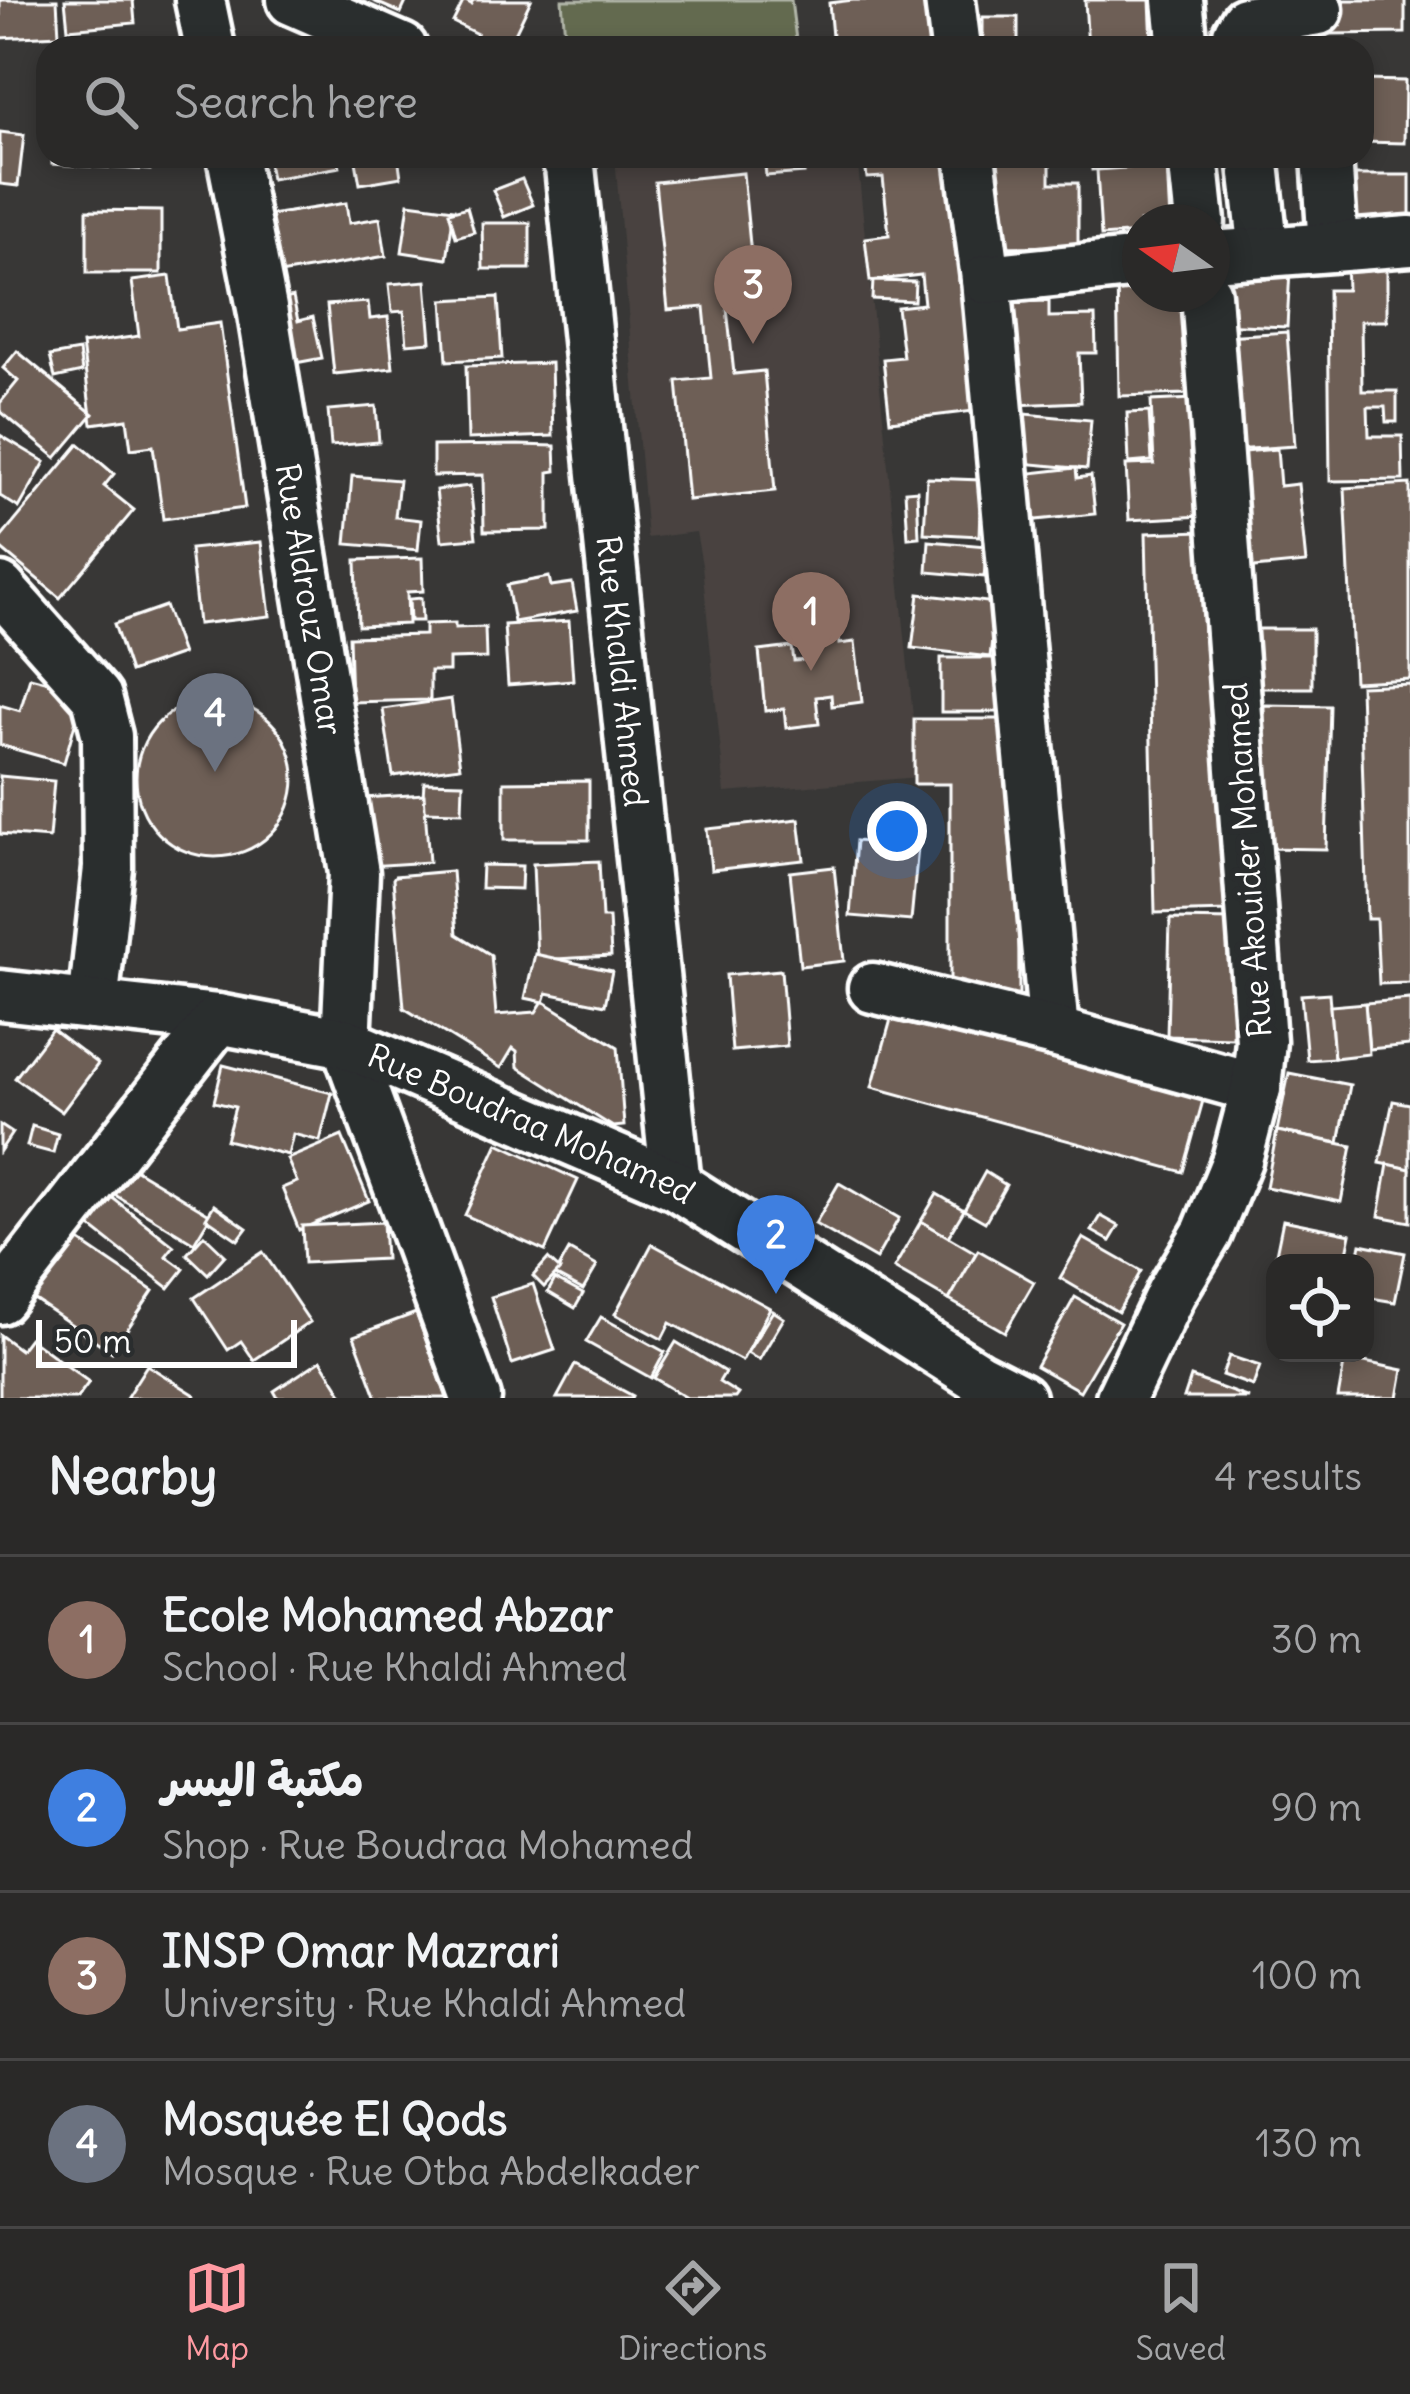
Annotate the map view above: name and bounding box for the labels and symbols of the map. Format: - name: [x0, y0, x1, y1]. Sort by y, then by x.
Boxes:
- north arrow: [1122, 204, 1230, 312]
- pin: 3: [714, 245, 792, 344]
- street label: Rue Aldrouz Omar: [267, 460, 352, 738]
- street label: Rue Khaldi Ahmed: [588, 534, 657, 809]
- pin: 1: [772, 572, 850, 671]
- pin: 4: [176, 673, 254, 772]
- street label: Rue Akouider Mohamed: [1214, 681, 1280, 1039]
- your location: [867, 801, 927, 861]
- street label: Rue Boudraa Mohamed: [362, 1034, 703, 1213]
- pin: 2: [737, 1195, 815, 1294]
- scale bar: [36, 1314, 297, 1367]

